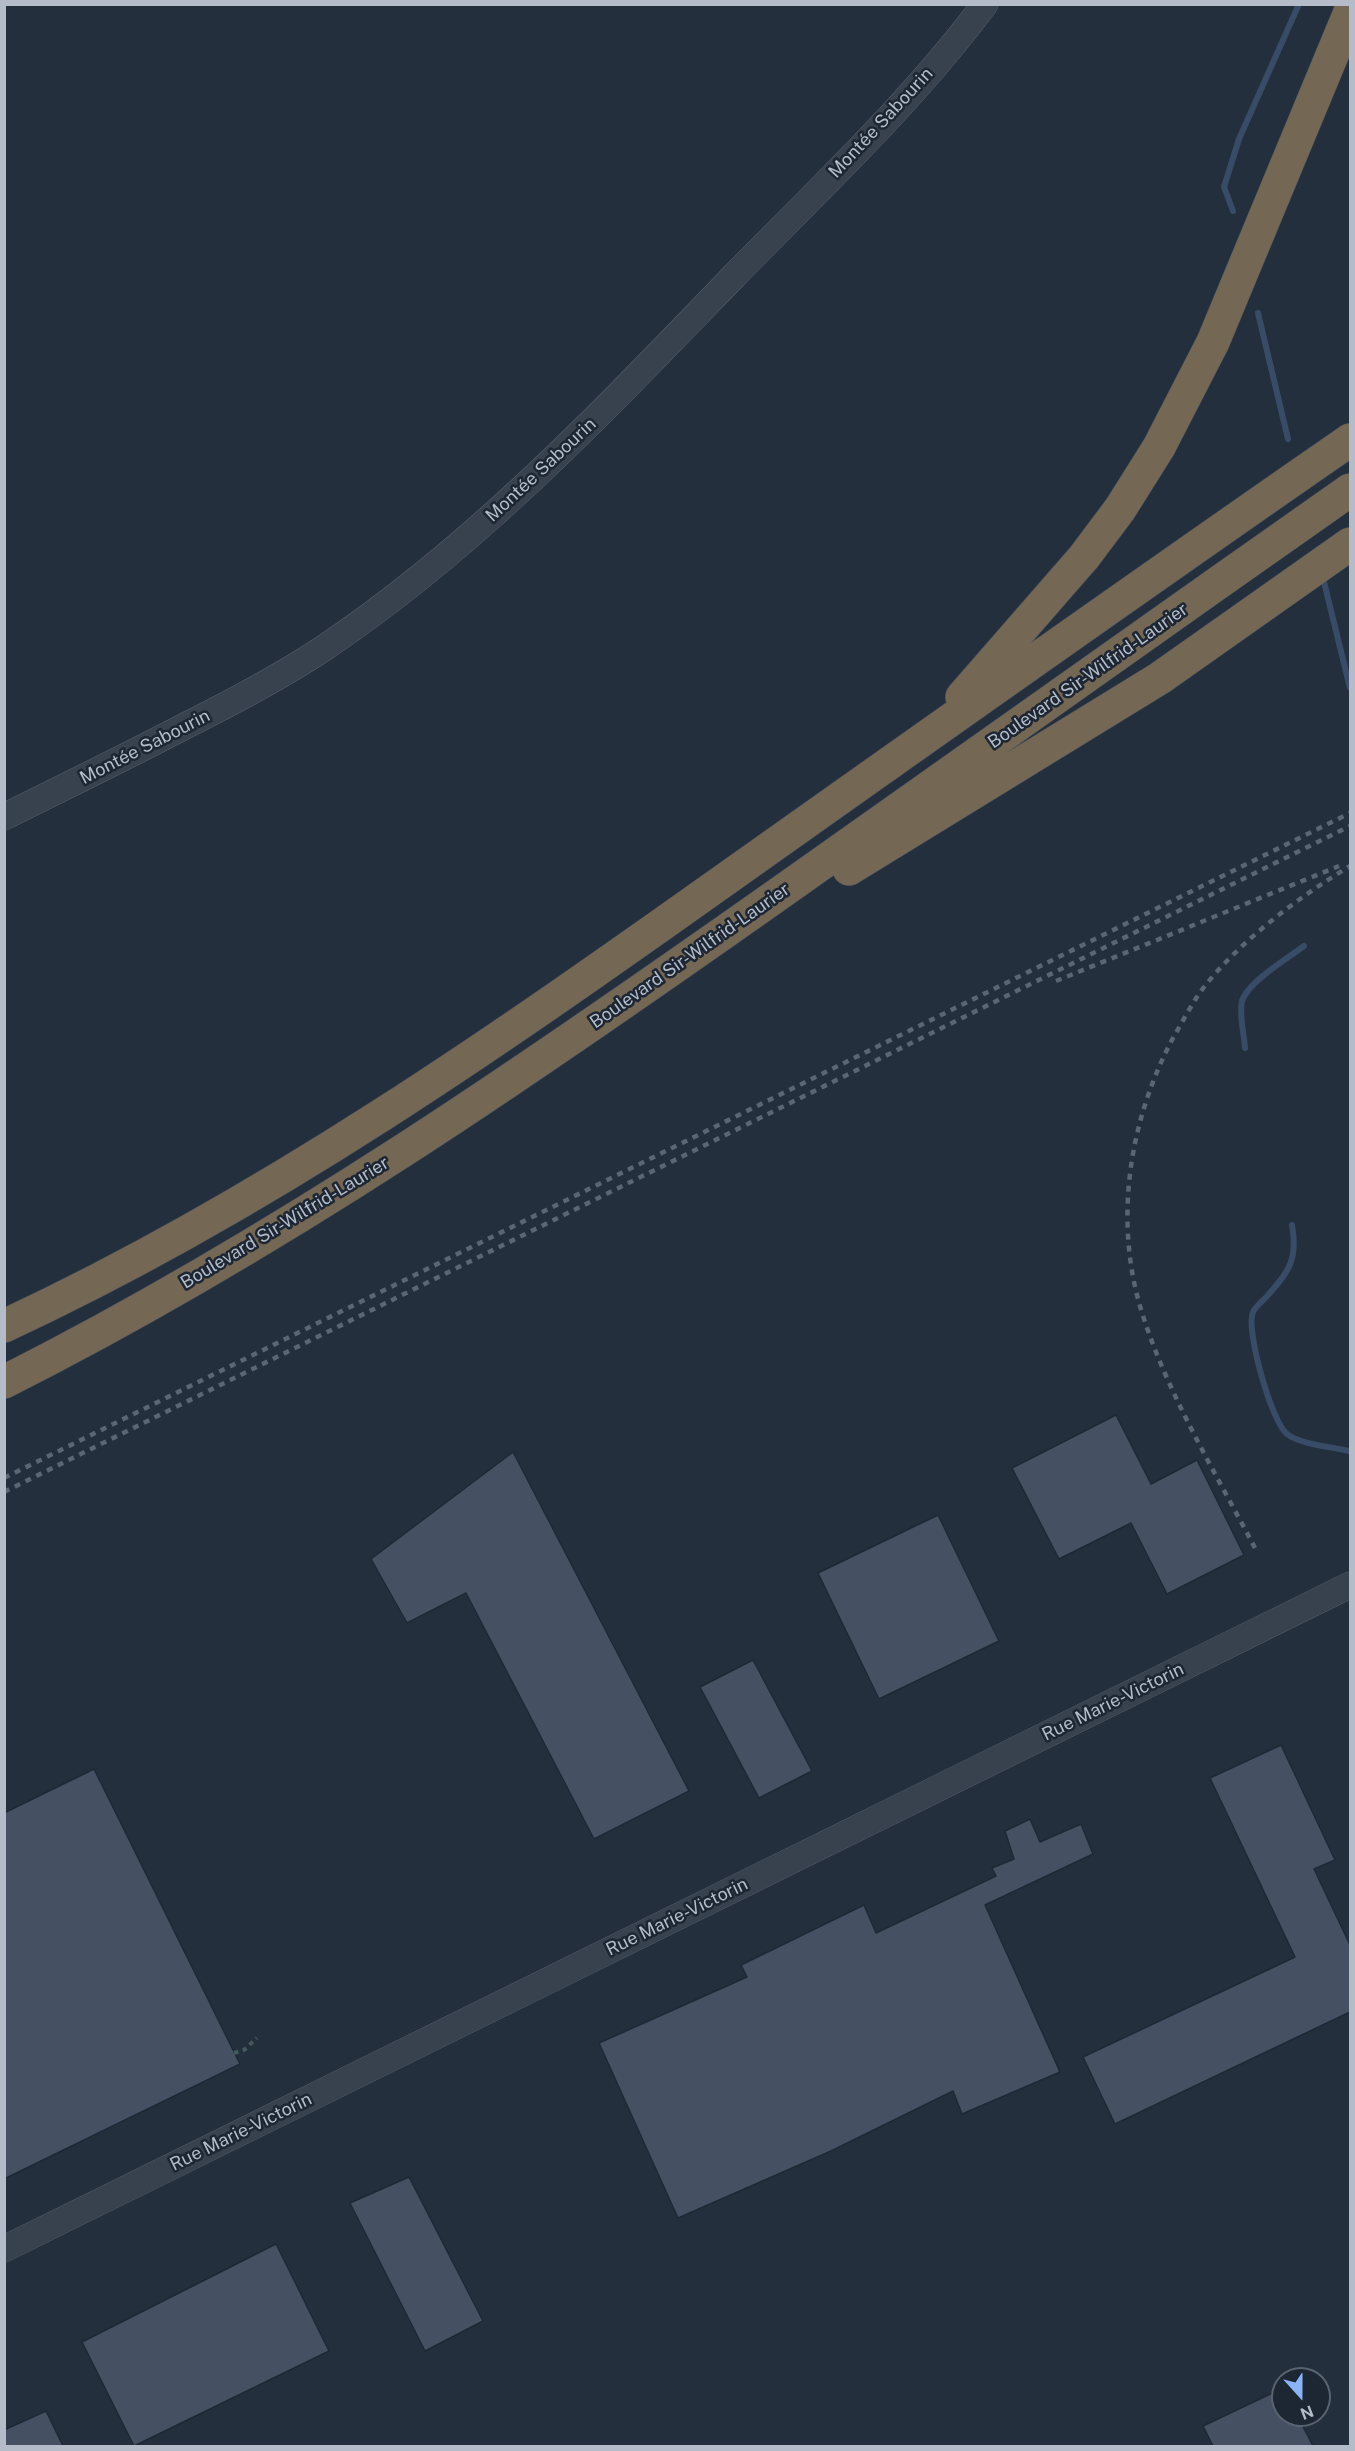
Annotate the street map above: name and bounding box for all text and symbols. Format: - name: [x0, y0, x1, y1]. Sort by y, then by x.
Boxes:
- street label: Montée Sabourin: [824, 63, 938, 183]
- street label: Montée Sabourin: [481, 413, 601, 527]
- street label: Boulevard Sir-Wilfrid-Laurier: [984, 599, 1192, 753]
- street label: Montée Sabourin: [76, 705, 214, 789]
- street label: Boulevard Sir-Wilfrid-Laurier: [586, 879, 794, 1033]
- street label: Boulevard Sir-Wilfrid-Laurier: [177, 1152, 393, 1294]
- street label: Rue Marie-Victorin: [1039, 1658, 1187, 1746]
- street label: Rue Marie-Victorin: [603, 1873, 751, 1961]
- street label: Rue Marie-Victorin: [167, 2088, 315, 2176]
- north arrow: [1271, 2367, 1331, 2427]
- text: N: [1298, 2401, 1316, 2424]

